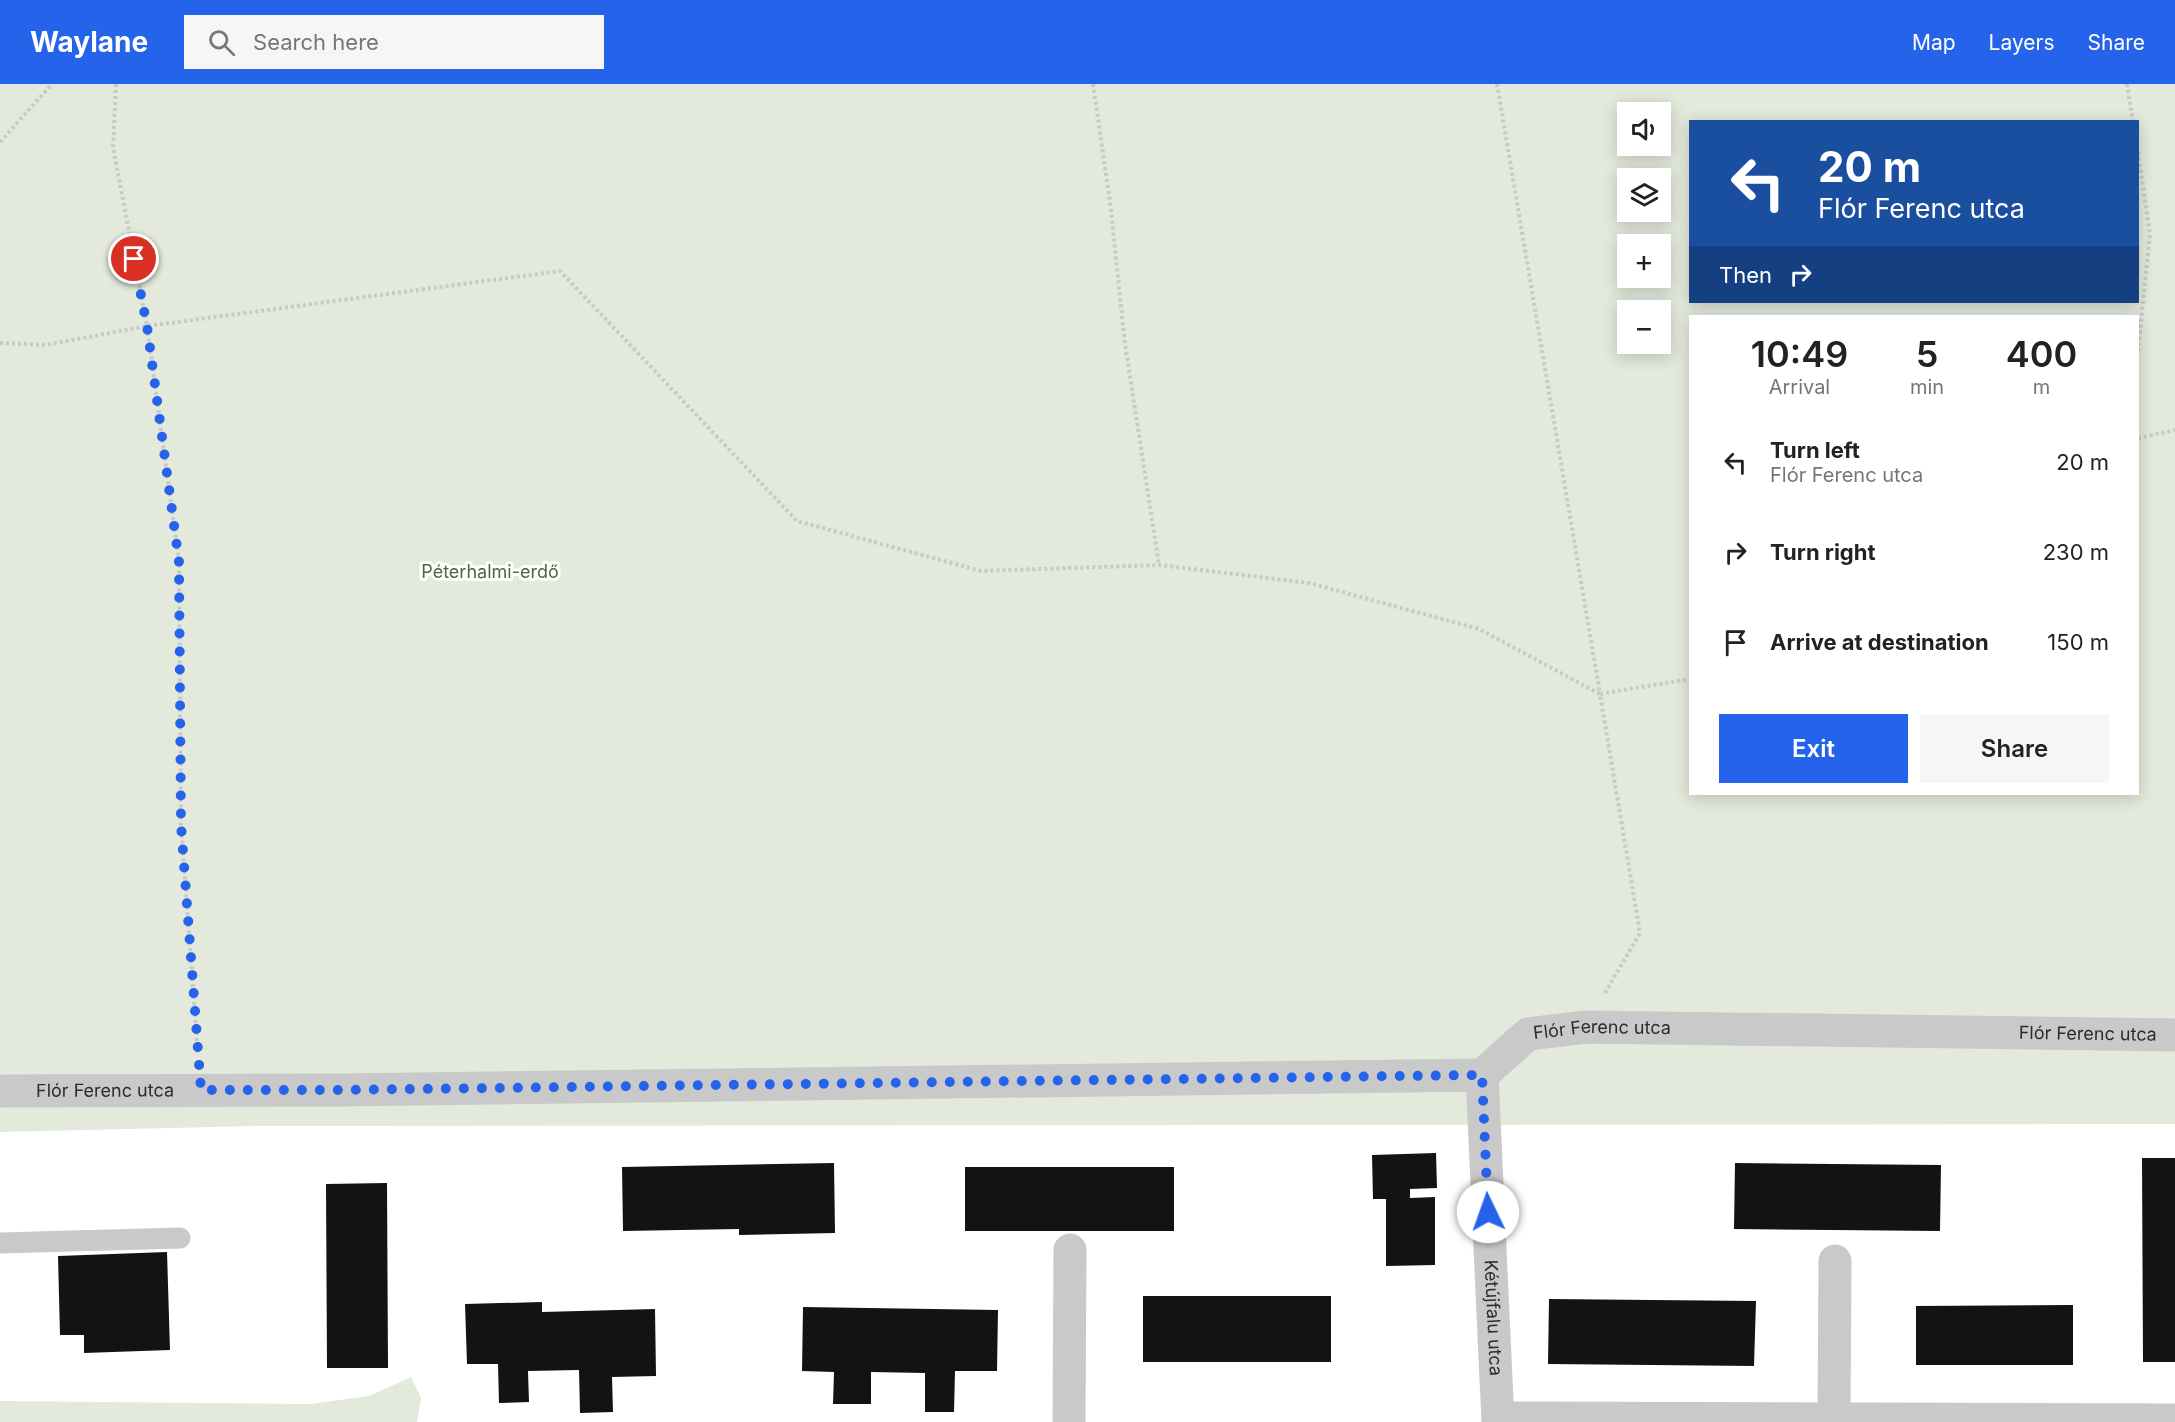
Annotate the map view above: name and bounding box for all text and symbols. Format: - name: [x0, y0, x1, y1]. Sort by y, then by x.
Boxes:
- search box: [184, 15, 604, 69]
- text: Waylane: [30, 25, 148, 59]
- icon: search: [205, 26, 238, 59]
- text: Search here: [253, 29, 379, 55]
- text: Map: [1912, 30, 1956, 55]
- text: Layers: [1989, 30, 2055, 55]
- text: Share: [2088, 30, 2145, 55]
- map controls: [1617, 102, 1671, 354]
- button: sound: [1617, 102, 1671, 156]
- text: 20 m: [1818, 141, 1921, 192]
- icon: left: [1719, 144, 1797, 222]
- button: layers: [1617, 168, 1671, 222]
- text: Flór Ferenc utca: [1818, 192, 2025, 225]
- pin: [108, 233, 159, 284]
- button: +: [1617, 234, 1671, 288]
- icon: arrive: [117, 242, 150, 275]
- icon: right: [1784, 258, 1817, 291]
- text: Then: [1719, 262, 1772, 288]
- button: −: [1617, 300, 1671, 354]
- text: 10:49: [1751, 332, 1848, 376]
- text: 5: [1916, 332, 1938, 376]
- text: 400: [2006, 332, 2077, 376]
- text: Arrival: [1769, 375, 1830, 399]
- text: min: [1910, 375, 1944, 399]
- text: m: [2033, 375, 2050, 399]
- text: Turn left: [1770, 437, 1860, 463]
- icon: left: [1719, 446, 1752, 479]
- text: 20 m: [2056, 449, 2109, 475]
- text: Flór Ferenc utca: [1770, 463, 1923, 487]
- icon: right: [1719, 536, 1752, 569]
- text: Turn right: [1770, 539, 1876, 565]
- text: 230 m: [2043, 539, 2109, 565]
- park label: Péterhalmi-erdő: [421, 561, 559, 582]
- icon: arrive: [1719, 626, 1752, 659]
- text: Arrive at destination: [1770, 629, 1989, 655]
- text: 150 m: [2047, 629, 2109, 655]
- button: Exit: [1719, 714, 1908, 783]
- button: Share: [1920, 714, 2109, 783]
- street label: Flór Ferenc utca: [1532, 1015, 1671, 1043]
- street label: Flór Ferenc utca: [2019, 1022, 2157, 1045]
- street label: Flór Ferenc utca: [36, 1079, 174, 1101]
- position arrow: [1456, 1180, 1520, 1244]
- street label: Kétújfalu utca: [1481, 1259, 1507, 1376]

